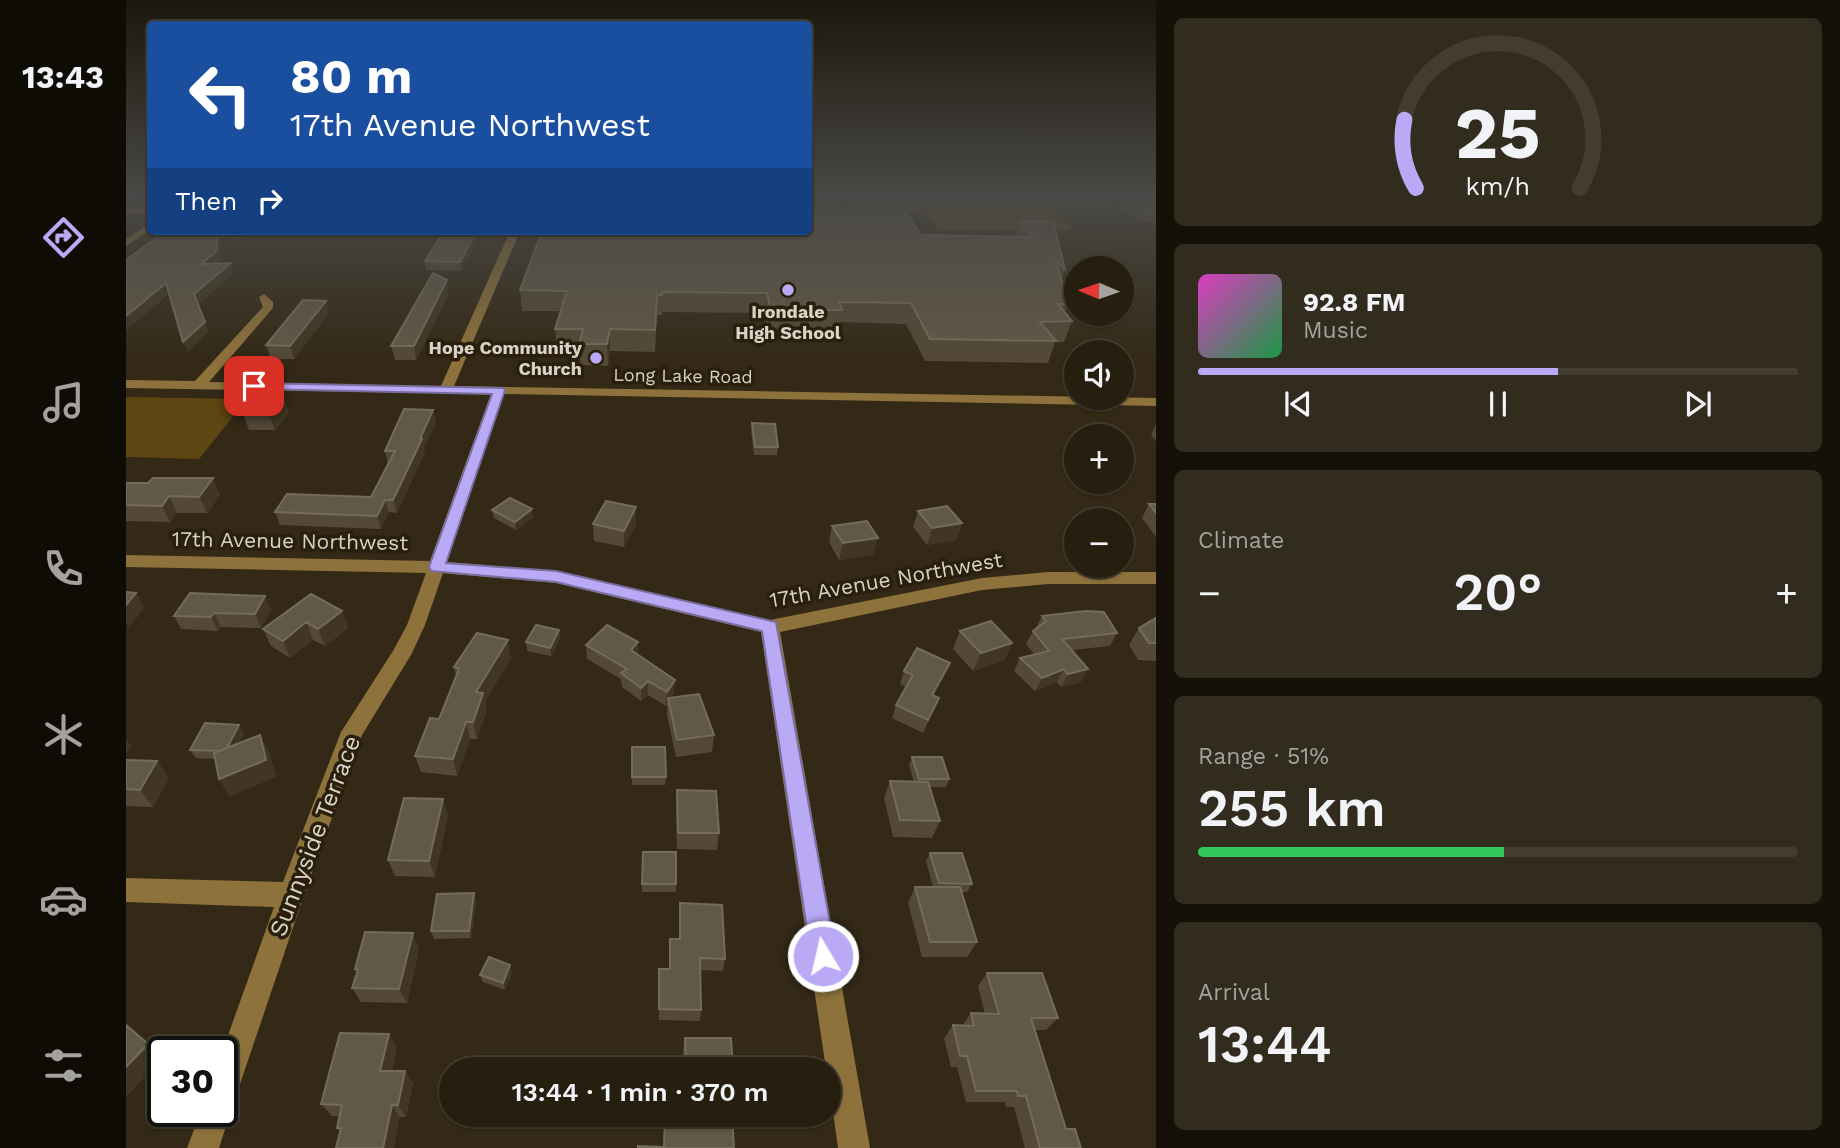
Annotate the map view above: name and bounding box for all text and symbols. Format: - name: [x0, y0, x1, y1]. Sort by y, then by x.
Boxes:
- text: 80 m: [290, 47, 412, 105]
- icon: left: [175, 49, 266, 140]
- text: 13:43: [22, 58, 104, 96]
- text: 25: [1455, 90, 1541, 176]
- text: 17th Avenue Northwest: [290, 106, 650, 144]
- text: km/h: [1466, 172, 1530, 201]
- icon: right: [251, 182, 289, 220]
- text: Then: [175, 186, 237, 216]
- icon: directions: [39, 213, 88, 262]
- north arrow: [1064, 256, 1134, 326]
- map controls: [1064, 256, 1134, 578]
- marker: Irondale High School: [780, 282, 796, 298]
- text: 92.8 FM: [1303, 287, 1405, 317]
- place label: Irondale High School: [735, 301, 841, 343]
- text: Music: [1303, 317, 1368, 344]
- place label: Hope Community Church: [429, 337, 583, 379]
- button: sound: [1064, 340, 1134, 410]
- marker: Hope Community Church: [588, 350, 604, 366]
- pin: [224, 356, 284, 416]
- street label: Long Lake Road: [613, 364, 753, 387]
- icon: arrive: [235, 367, 273, 405]
- icon: music: [39, 378, 88, 427]
- icon: previous: [1279, 385, 1317, 423]
- icon: pause: [1479, 385, 1517, 423]
- icon: next: [1679, 385, 1717, 423]
- button: +: [1064, 424, 1134, 494]
- button: −: [1064, 508, 1134, 578]
- street label: 17th Avenue Northwest: [172, 526, 408, 555]
- text: Climate: [1198, 527, 1284, 554]
- icon: phone: [39, 544, 88, 593]
- street label: 17th Avenue Northwest: [767, 547, 1005, 612]
- text: 20°: [1454, 562, 1542, 623]
- text: −: [1198, 571, 1221, 615]
- text: +: [1775, 571, 1798, 615]
- icon: climate: [39, 710, 88, 759]
- street label: Sunnyside Terrace: [264, 732, 366, 940]
- text: Range · 51%: [1198, 743, 1329, 770]
- text: 255 km: [1198, 778, 1386, 839]
- icon: car: [39, 875, 88, 924]
- position arrow: [786, 919, 860, 993]
- text: Arrival: [1198, 979, 1270, 1006]
- text: 13:44: [1198, 1014, 1332, 1075]
- speed limit sign: 30: [147, 1036, 238, 1127]
- icon: filters: [39, 1041, 88, 1090]
- text: 13:44 · 1 min · 370 m: [512, 1077, 768, 1107]

